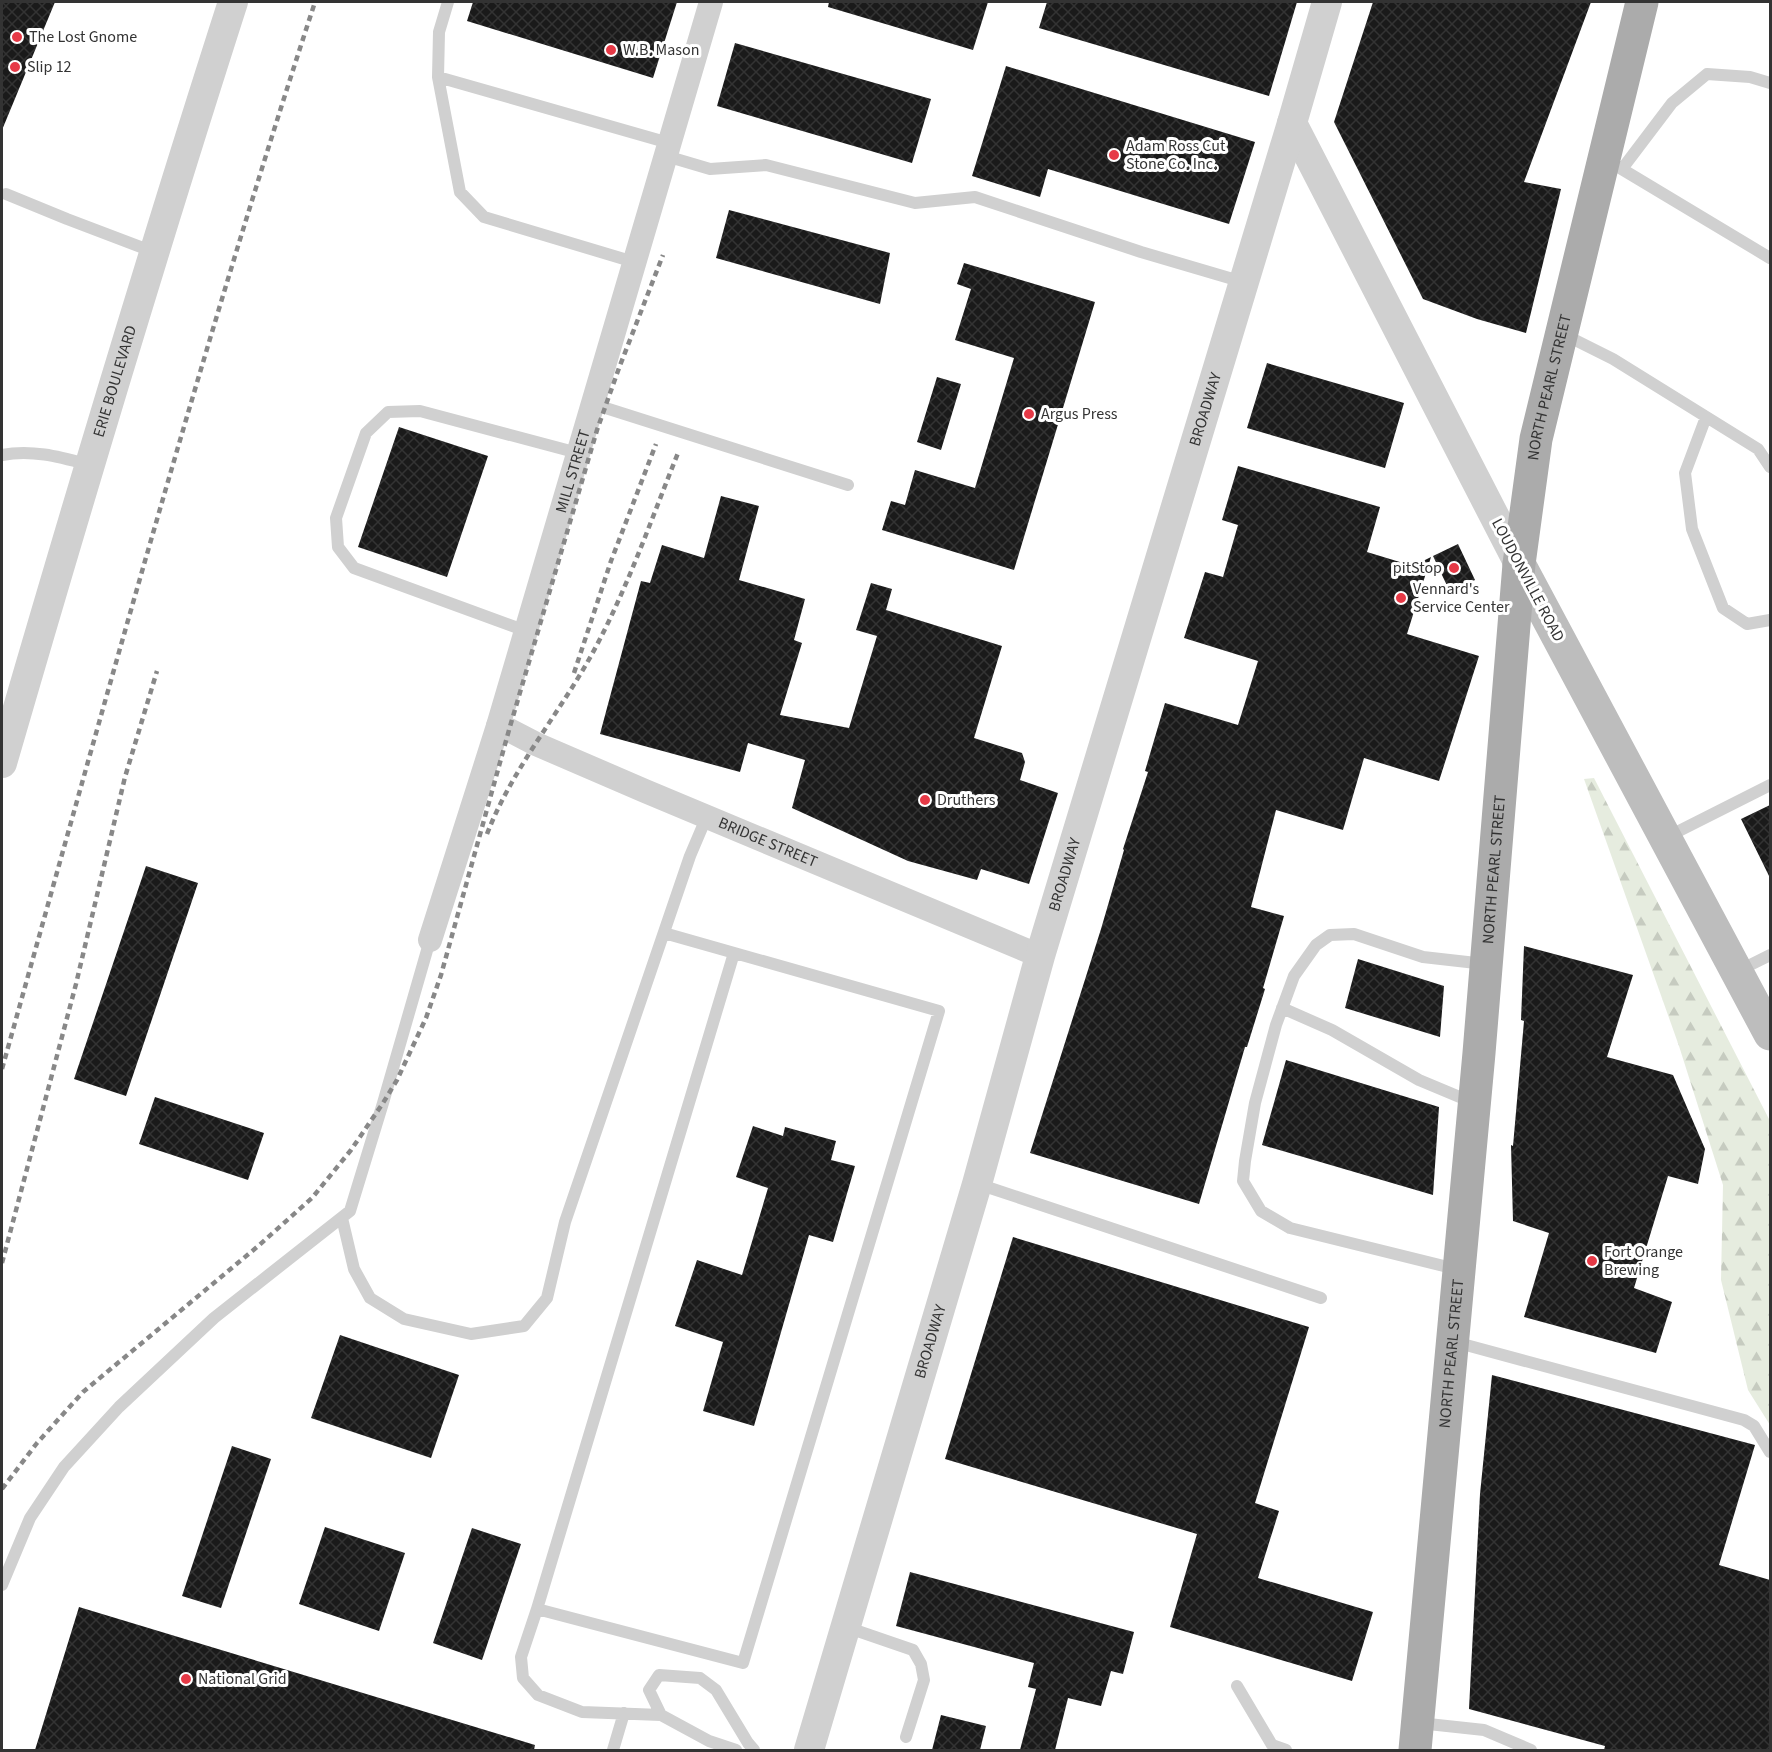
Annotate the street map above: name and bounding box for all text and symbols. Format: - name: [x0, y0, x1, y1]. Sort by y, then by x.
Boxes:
- place label: The Lost Gnome: [29, 26, 137, 48]
- marker: The Lost Gnome: [10, 30, 24, 44]
- place label: W.B. Mason: [623, 39, 699, 61]
- marker: W.B. Mason: [604, 43, 618, 57]
- place label: Slip 12: [27, 56, 72, 78]
- marker: Slip 12: [8, 60, 22, 74]
- place label: Adam Ross Cut Stone Co. Inc.: [1126, 135, 1226, 175]
- marker: Adam Ross Cut Stone Co. Inc.: [1107, 148, 1121, 162]
- street label: NORTH PEARL STREET: [1522, 311, 1577, 462]
- street label: ERIE BOULEVARD: [88, 323, 142, 440]
- street label: BROADWAY: [1184, 369, 1227, 449]
- place label: Argus Press: [1041, 403, 1118, 425]
- marker: Argus Press: [1022, 407, 1036, 421]
- street label: MILL STREET: [550, 427, 596, 516]
- street label: LOUDONVILLE ROAD: [1486, 514, 1570, 646]
- place label: pitStop: [1393, 557, 1442, 579]
- marker: pitStop: [1447, 561, 1461, 575]
- place label: Vennard's Service Center: [1413, 578, 1510, 618]
- marker: Vennard's Service Center: [1394, 591, 1408, 605]
- place label: Druthers: [937, 789, 996, 811]
- marker: Druthers: [918, 793, 932, 807]
- street label: NORTH PEARL STREET: [1477, 794, 1511, 945]
- street label: BRIDGE STREET: [715, 812, 821, 873]
- street label: BROADWAY: [1043, 835, 1086, 914]
- place label: Fort Orange Brewing: [1604, 1241, 1683, 1281]
- marker: Fort Orange Brewing: [1585, 1254, 1599, 1268]
- street label: NORTH PEARL STREET: [1434, 1278, 1469, 1429]
- street label: BROADWAY: [909, 1302, 952, 1381]
- place label: National Grid: [198, 1668, 287, 1690]
- marker: National Grid: [179, 1672, 193, 1686]

